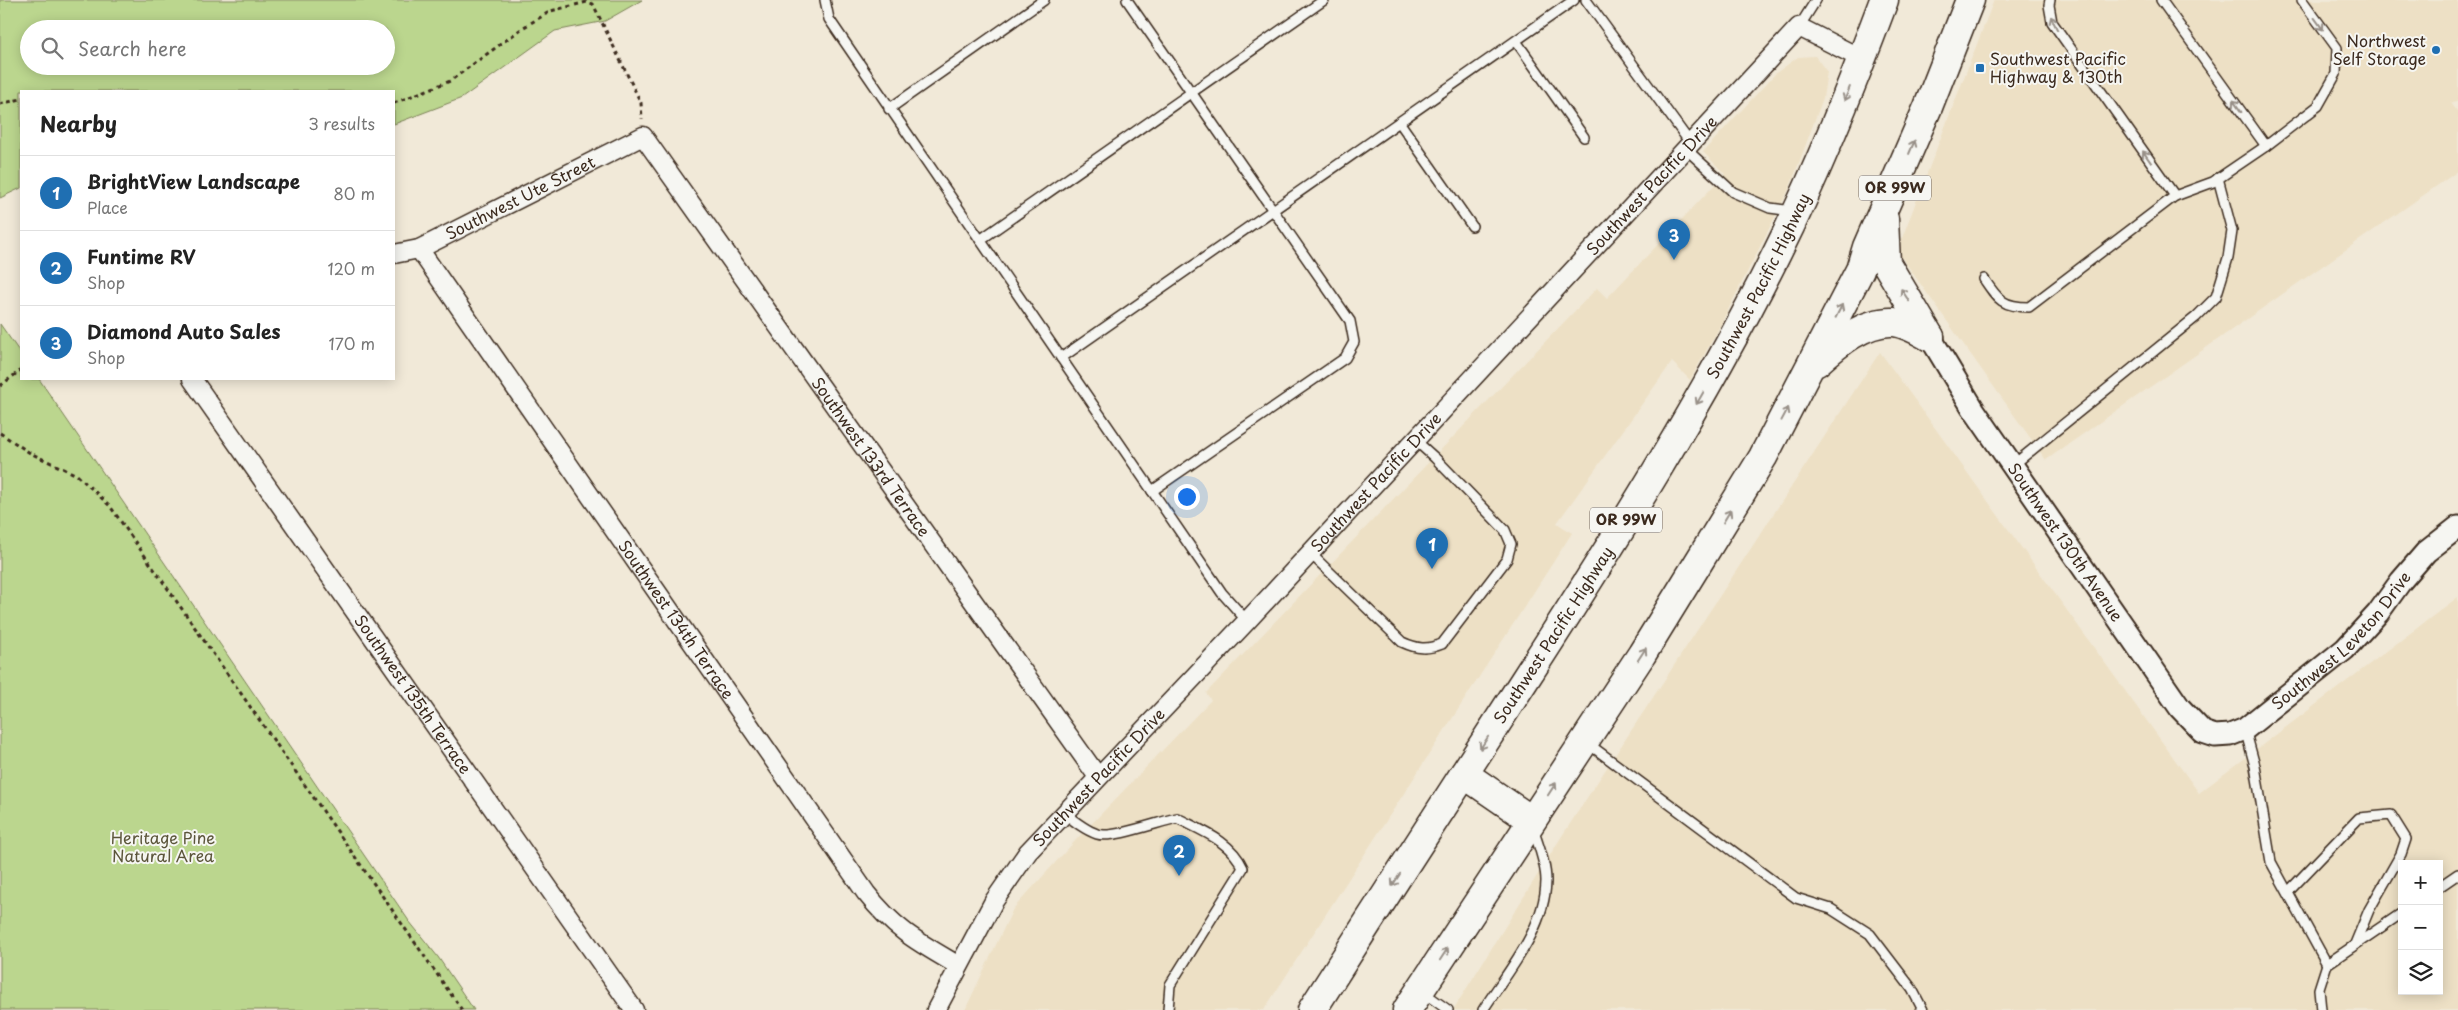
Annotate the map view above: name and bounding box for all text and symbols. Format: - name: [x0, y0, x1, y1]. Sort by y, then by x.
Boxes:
- one-way arrow: [2049, 16, 2059, 31]
- one-way arrow: [2314, 17, 2324, 31]
- search box: [20, 20, 395, 75]
- place label: Northwest Self Storage: [2332, 28, 2426, 70]
- icon: search: [38, 34, 66, 62]
- text: Search here: [78, 34, 187, 62]
- marker: Northwest Self Storage: [2430, 44, 2442, 56]
- place label: Southwest Pacific Highway & 130th: [1990, 46, 2126, 88]
- marker: Southwest Pacific Highway & 130th: [1974, 62, 1986, 74]
- one-way arrow: [1842, 87, 1851, 102]
- one-way arrow: [2232, 99, 2242, 113]
- text: Nearby: [40, 107, 117, 139]
- street label: Southwest Pacific Drive: [1580, 110, 1722, 260]
- text: 3 results: [308, 111, 375, 135]
- one-way arrow: [1908, 140, 1917, 155]
- street label: Southwest Ute Street: [441, 149, 599, 245]
- one-way arrow: [2142, 150, 2152, 164]
- text: BrightView Landscape: [87, 167, 300, 195]
- road number: OR 99W: [1859, 176, 1931, 200]
- text: 1: [52, 181, 60, 205]
- text: 80 m: [333, 181, 375, 205]
- street label: Southwest Pacific Highway: [1700, 189, 1815, 383]
- text: Place: [87, 195, 128, 219]
- pin: 3: [1658, 219, 1690, 260]
- text: Funtime RV: [87, 242, 196, 270]
- text: 2: [50, 256, 62, 280]
- text: 120 m: [328, 256, 375, 280]
- text: Shop: [87, 270, 125, 294]
- one-way arrow: [1900, 288, 1910, 302]
- one-way arrow: [1834, 304, 1844, 319]
- text: Diamond Auto Sales: [87, 317, 281, 345]
- text: 3: [51, 331, 61, 355]
- text: 170 m: [329, 331, 375, 355]
- text: Shop: [87, 345, 125, 369]
- street label: Southwest 133rd Terrace: [807, 372, 937, 541]
- one-way arrow: [1694, 390, 1704, 404]
- street label: Southwest Pacific Drive: [1304, 406, 1446, 557]
- one-way arrow: [1780, 406, 1790, 421]
- street label: Southwest 130th Avenue: [2003, 458, 2130, 626]
- your location: [1174, 484, 1200, 510]
- road number: OR 99W: [1590, 508, 1662, 532]
- one-way arrow: [1722, 509, 1732, 523]
- pin: 1: [1416, 528, 1448, 569]
- street label: Southwest 134th Terrace: [613, 535, 741, 703]
- street label: Southwest Pacific Highway: [1487, 541, 1618, 728]
- street label: Southwest Leveton Drive: [2266, 565, 2416, 715]
- street label: Southwest 135th Terrace: [350, 609, 478, 778]
- one-way arrow: [1636, 647, 1647, 661]
- street label: Southwest Pacific Drive: [1026, 702, 1170, 851]
- one-way arrow: [1479, 736, 1489, 750]
- one-way arrow: [1546, 782, 1557, 796]
- park label: Heritage Pine Natural Area: [111, 825, 215, 867]
- pin: 2: [1163, 835, 1195, 876]
- map controls: [2398, 860, 2443, 995]
- button: +: [2398, 860, 2443, 905]
- one-way arrow: [1390, 872, 1400, 886]
- button: −: [2398, 905, 2443, 950]
- one-way arrow: [1439, 948, 1449, 962]
- button: layers: [2398, 950, 2443, 995]

